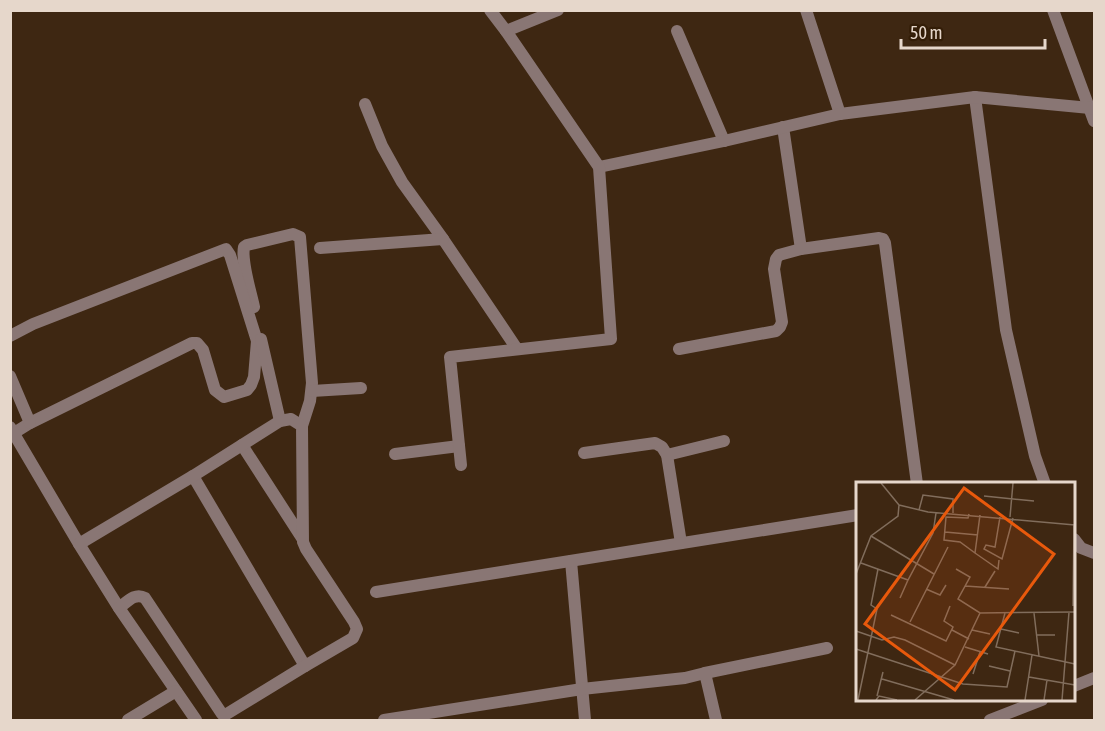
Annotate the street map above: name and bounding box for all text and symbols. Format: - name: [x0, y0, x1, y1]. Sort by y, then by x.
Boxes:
- scale bar: [901, 12, 1045, 50]
- text: 50 m: [910, 22, 942, 43]
- inset map: [856, 482, 1075, 701]

